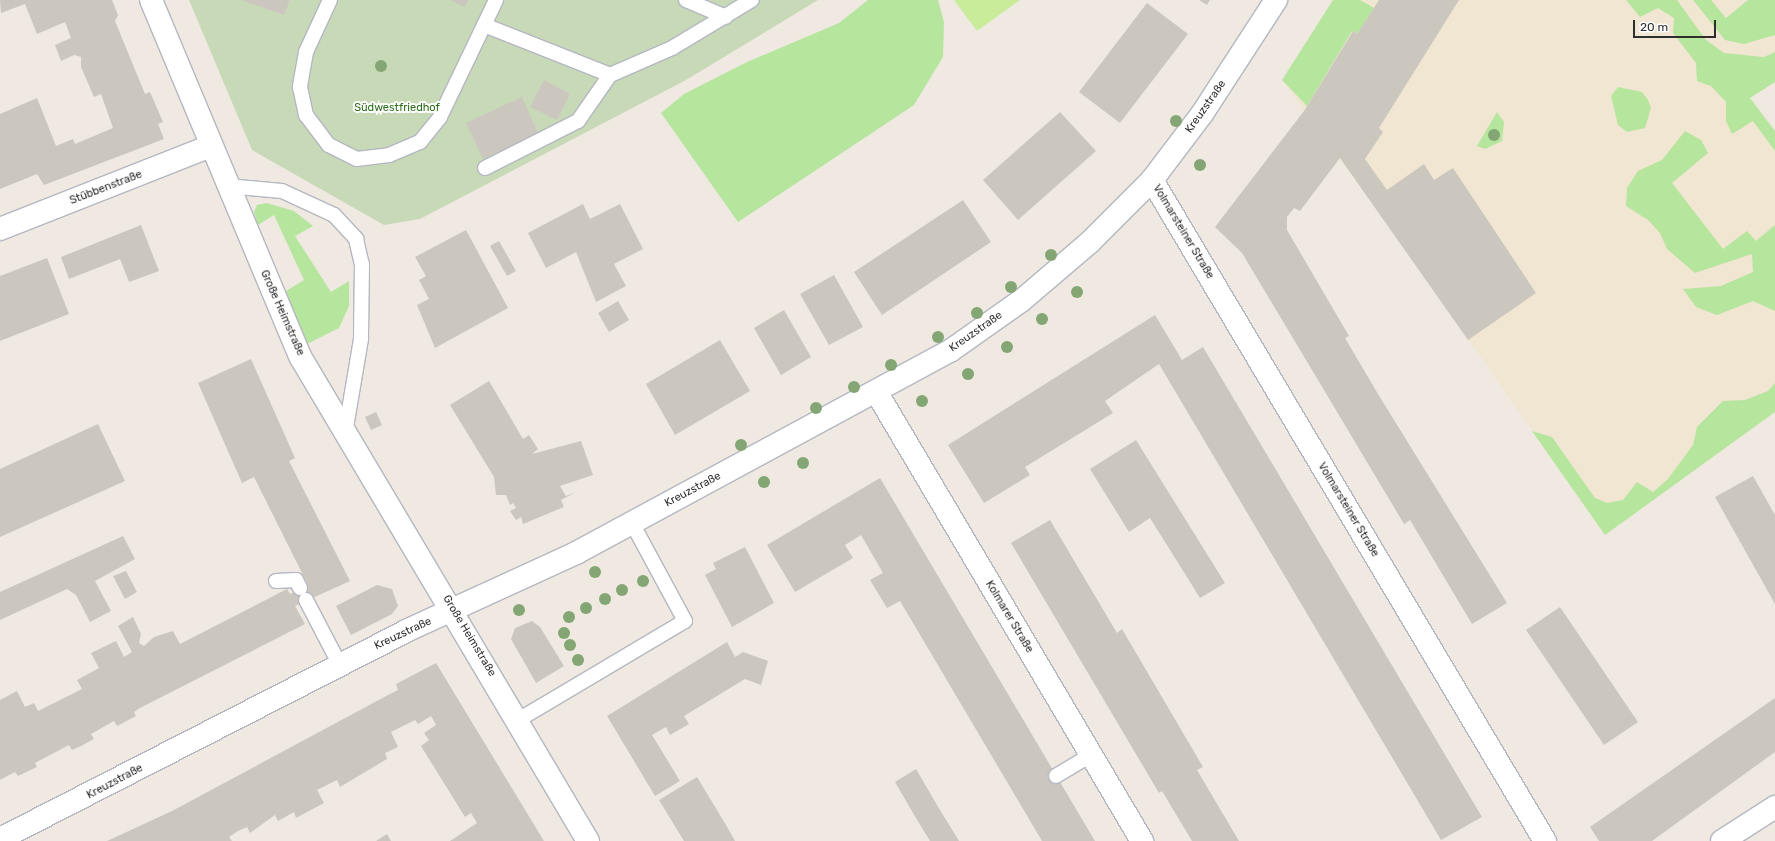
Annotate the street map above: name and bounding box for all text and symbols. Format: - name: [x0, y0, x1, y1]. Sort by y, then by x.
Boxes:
- scale bar: [1635, 12, 1718, 38]
- text: 20 m: [1640, 20, 1668, 34]
- street label: Kreuzstraße: [1183, 78, 1229, 136]
- park label: Südwestfriedhof: [354, 101, 440, 115]
- street label: Stübbenstraße: [68, 168, 144, 208]
- street label: Volmarsteiner Straße: [1150, 182, 1216, 282]
- street label: Große Heimstraße: [257, 268, 307, 358]
- street label: Kreuzstraße: [947, 309, 1005, 355]
- street label: Volmarsteiner Straße: [1315, 460, 1381, 560]
- street label: Kreuzstraße: [663, 470, 723, 510]
- street label: Kolmarer Straße: [982, 578, 1036, 656]
- street label: Große Heimstraße: [440, 593, 498, 679]
- street label: Kreuzstraße: [372, 615, 434, 653]
- street label: Kreuzstraße: [85, 762, 145, 802]

